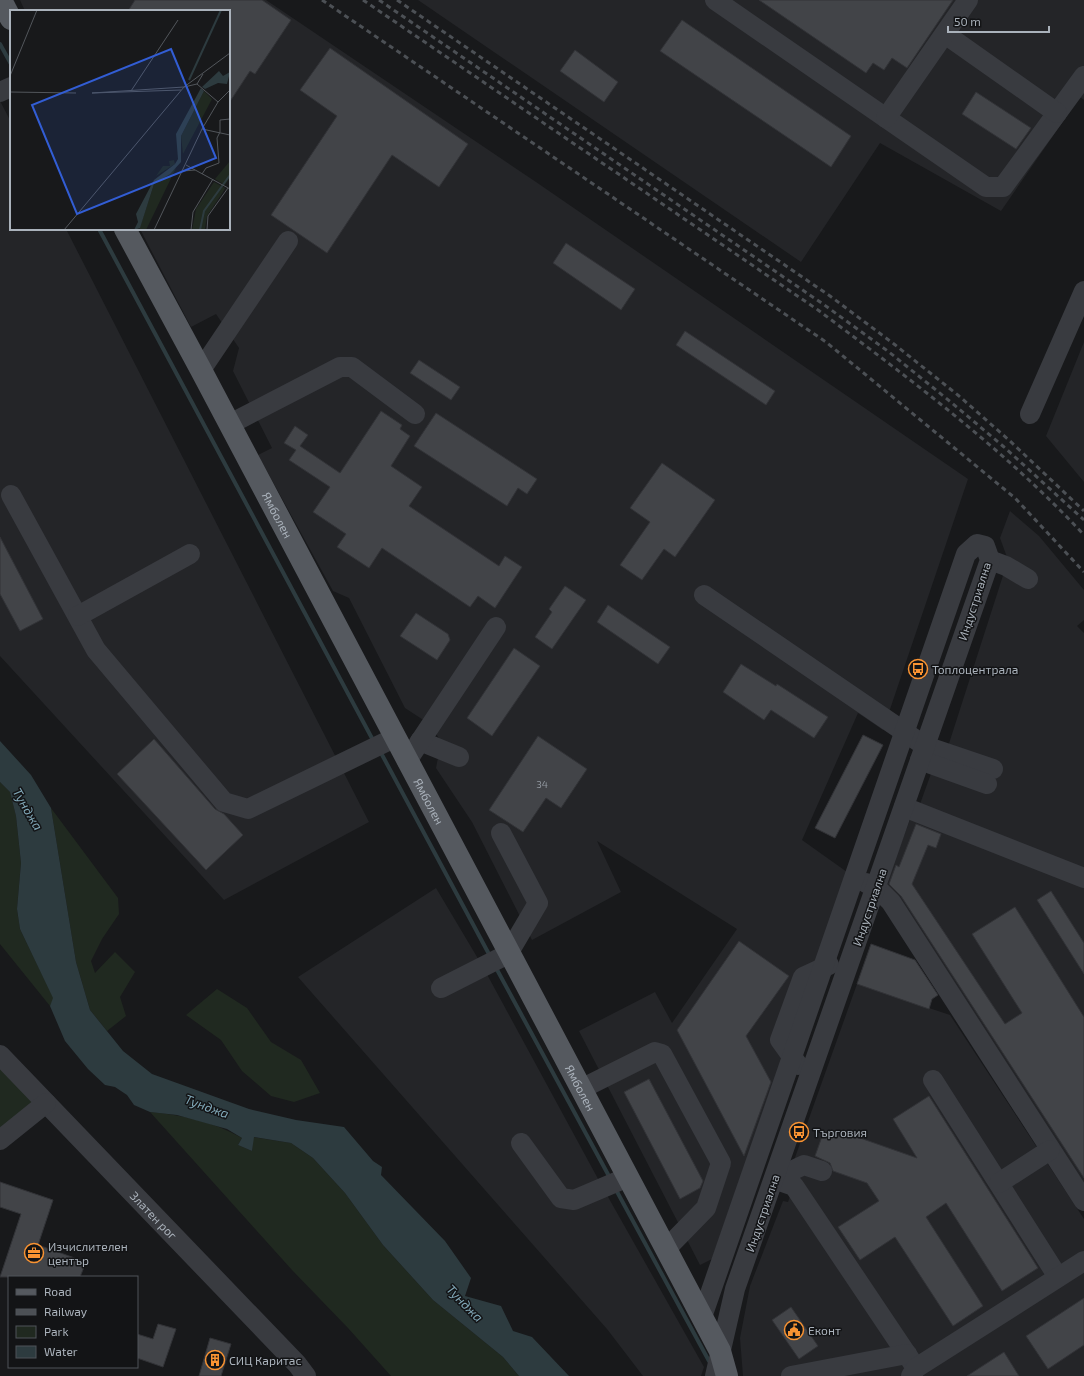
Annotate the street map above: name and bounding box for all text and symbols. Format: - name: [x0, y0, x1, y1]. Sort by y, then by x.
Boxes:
- scale bar: [948, 8, 1049, 34]
- inset map: [10, 10, 230, 230]
- text: 50 m: [954, 14, 981, 28]
- street label: Ямболен: [260, 489, 296, 540]
- street label: Индустриална: [955, 560, 994, 642]
- bus stop icon: Топлоцентрала: [907, 658, 929, 680]
- place label: Топлоцентрала: [932, 662, 1018, 676]
- street label: Ямболен: [411, 776, 447, 827]
- house number: 34: [536, 778, 548, 790]
- water label: Тунджа: [10, 785, 46, 833]
- street label: Индустриална: [849, 866, 890, 948]
- street label: Ямболен: [563, 1062, 599, 1113]
- water label: Тунджа: [183, 1091, 231, 1121]
- bus stop icon: Търговия: [788, 1121, 810, 1143]
- place label: Търговия: [813, 1125, 867, 1139]
- street label: Индустриална: [742, 1172, 783, 1254]
- street label: Златен рог: [128, 1188, 180, 1242]
- place label: Изчислителен център: [48, 1239, 128, 1267]
- office icon: Изчислителен център: [23, 1242, 45, 1264]
- legend: [8, 1276, 138, 1368]
- water label: Тунджа: [443, 1281, 487, 1325]
- text: Road: [44, 1284, 72, 1298]
- text: Railway: [44, 1304, 88, 1318]
- public building icon: Еконт: [783, 1319, 805, 1341]
- place label: Еконт: [808, 1323, 841, 1337]
- text: Park: [44, 1324, 69, 1338]
- text: Water: [44, 1344, 78, 1358]
- building icon: СИЦ Каритас: [204, 1349, 226, 1371]
- place label: СИЦ Каритас: [229, 1353, 301, 1367]

